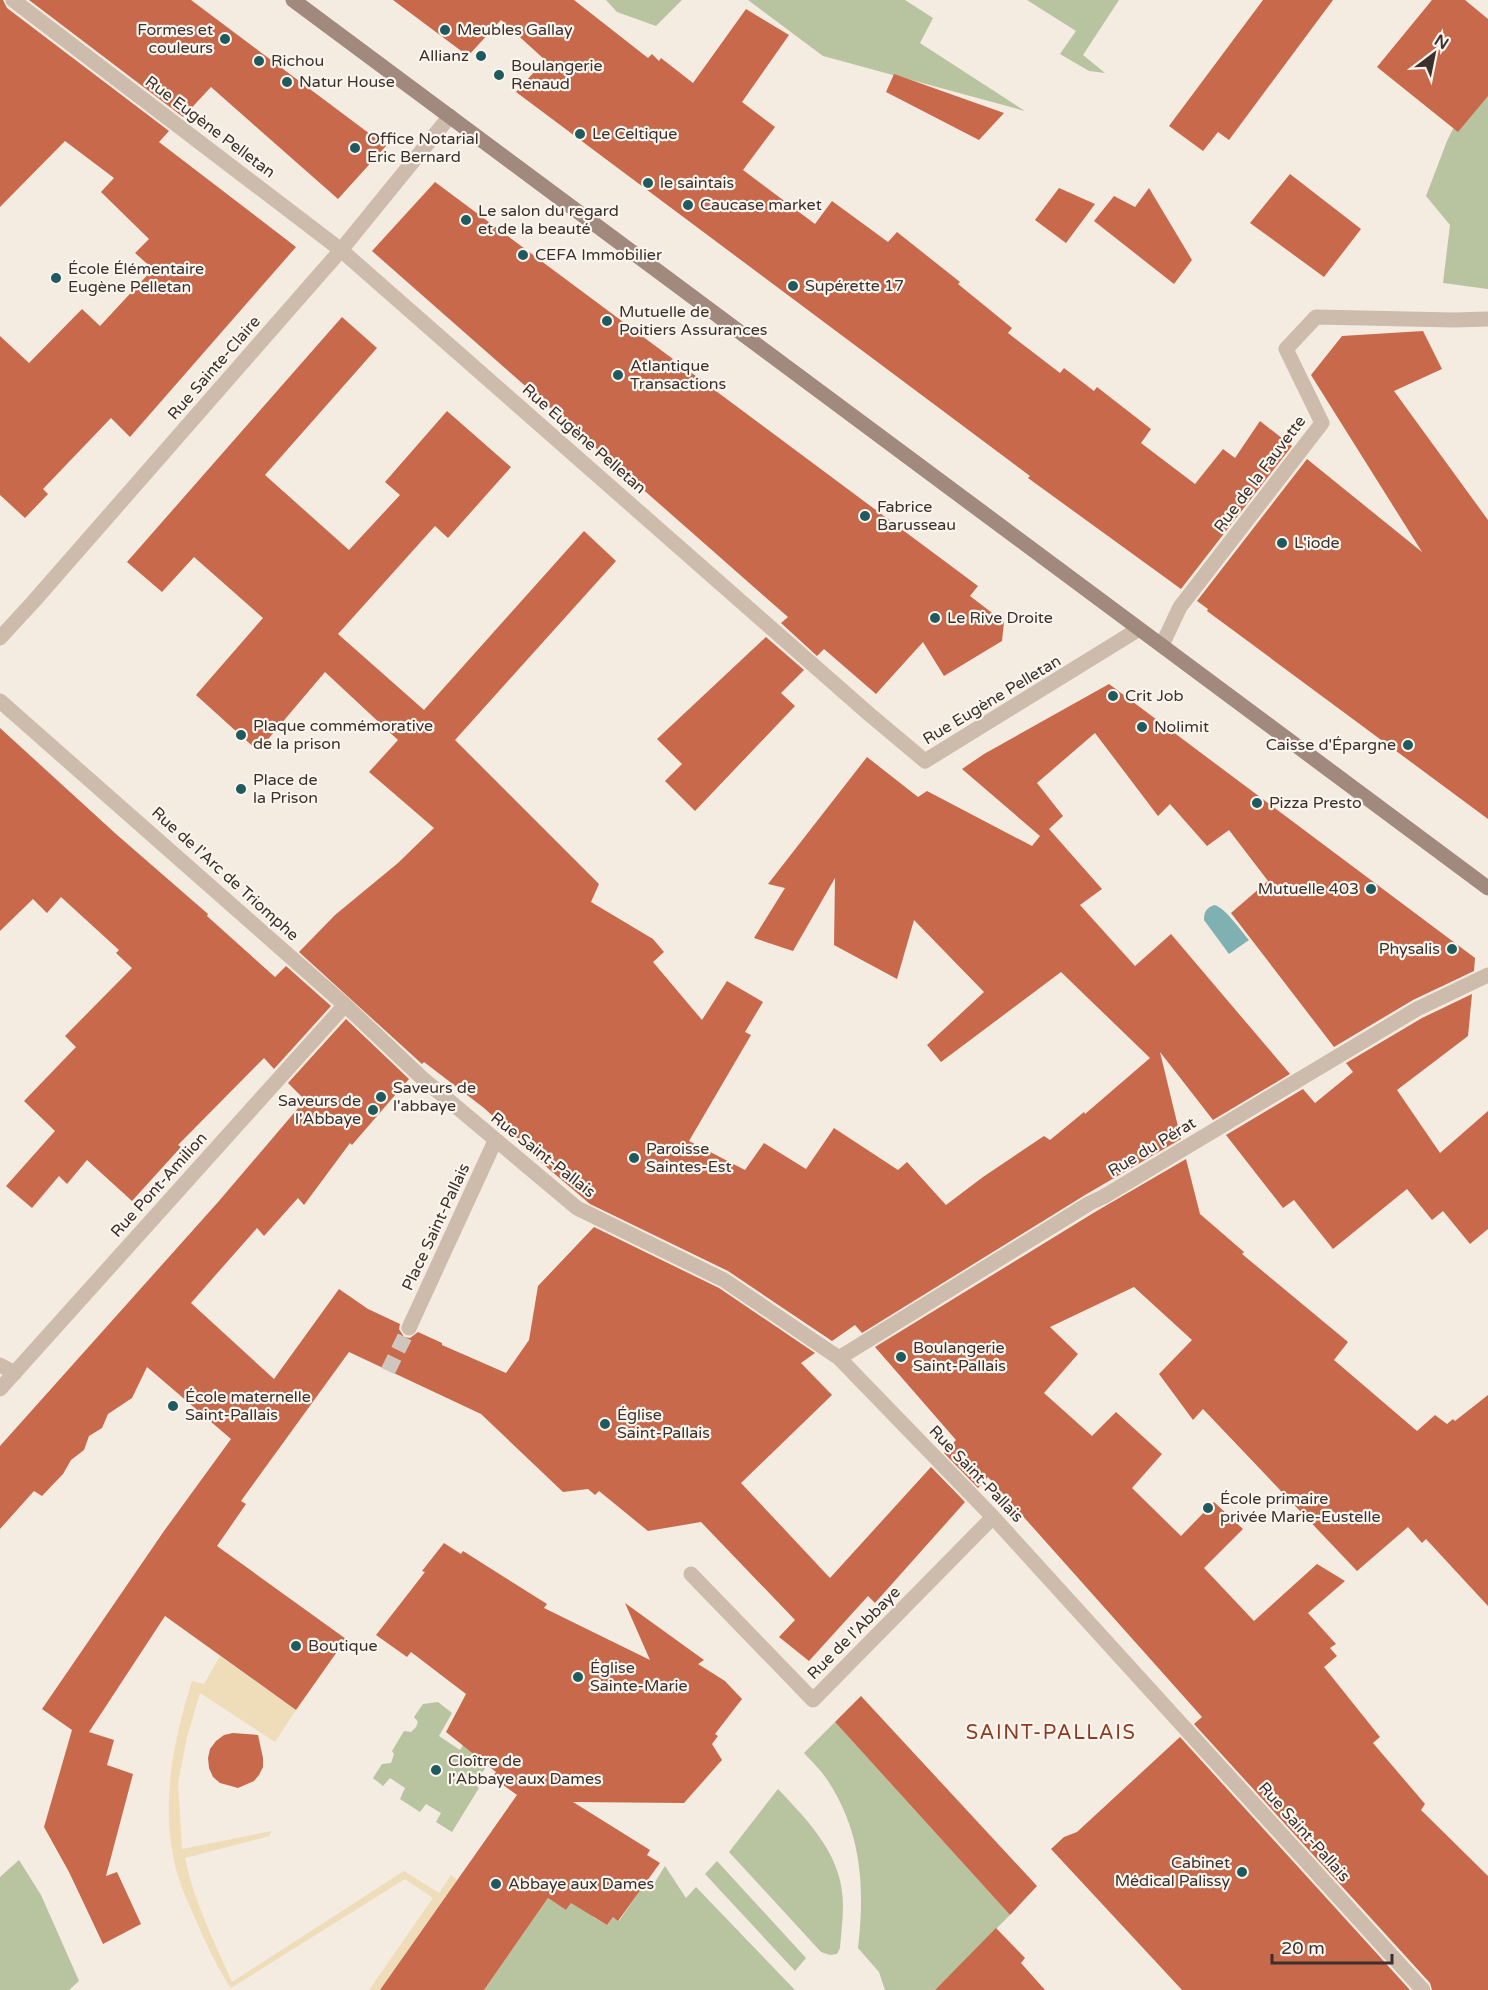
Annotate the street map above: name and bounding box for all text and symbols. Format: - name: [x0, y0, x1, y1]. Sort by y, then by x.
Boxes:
- place label: Formes et couleurs: [137, 20, 213, 58]
- place label: Meubles Gallay: [457, 20, 573, 40]
- marker: Meubles Gallay: [438, 23, 452, 37]
- north arrow: [1404, 24, 1464, 84]
- text: N: [1431, 30, 1452, 54]
- marker: Formes et couleurs: [218, 32, 232, 46]
- place label: Allianz: [419, 46, 469, 66]
- marker: Allianz: [474, 49, 488, 63]
- place label: Richou: [271, 51, 324, 71]
- marker: Richou: [252, 54, 266, 68]
- place label: Boulangerie Renaud: [511, 56, 603, 94]
- marker: Boulangerie Renaud: [492, 68, 506, 82]
- street label: Rue Eugène Pelletan: [141, 72, 279, 182]
- place label: Natur House: [299, 72, 395, 92]
- marker: Natur House: [280, 75, 294, 89]
- place label: Le Celtique: [592, 124, 677, 144]
- marker: Le Celtique: [573, 127, 587, 141]
- place label: Office Notarial Eric Bernard: [367, 129, 479, 167]
- marker: Office Notarial Eric Bernard: [348, 141, 362, 155]
- place label: le saintais: [660, 173, 734, 193]
- marker: le saintais: [641, 176, 655, 190]
- place label: Caucase market: [700, 195, 822, 215]
- marker: Caucase market: [681, 198, 695, 212]
- place label: Le salon du regard et de la beauté: [478, 201, 619, 239]
- marker: Le salon du regard et de la beauté: [459, 213, 473, 227]
- place label: CEFA Immobilier: [535, 245, 663, 265]
- marker: CEFA Immobilier: [516, 248, 530, 262]
- place label: École Élémentaire Eugène Pelletan: [68, 259, 204, 297]
- marker: École Élémentaire Eugène Pelletan: [49, 271, 63, 285]
- place label: Supérette 17: [805, 276, 904, 296]
- marker: Supérette 17: [786, 279, 800, 293]
- place label: Mutuelle de Poitiers Assurances: [619, 302, 767, 340]
- street label: Rue Sainte-Claire: [163, 312, 265, 424]
- marker: Mutuelle de Poitiers Assurances: [600, 314, 614, 328]
- place label: Atlantique Transactions: [630, 356, 726, 394]
- marker: Atlantique Transactions: [611, 368, 625, 382]
- street label: Rue Eugène Pelletan: [518, 380, 650, 498]
- street label: Rue de la Fauvette: [1210, 412, 1310, 536]
- place label: Fabrice Barusseau: [877, 497, 956, 535]
- marker: Fabrice Barusseau: [858, 509, 872, 523]
- place label: L'iode: [1294, 533, 1340, 553]
- marker: L'iode: [1275, 536, 1289, 550]
- place label: Le Rive Droite: [947, 608, 1053, 628]
- marker: Le Rive Droite: [928, 611, 942, 625]
- street label: Rue Eugène Pelletan: [919, 651, 1065, 749]
- place label: Crit Job: [1125, 686, 1184, 706]
- marker: Crit Job: [1106, 689, 1120, 703]
- place label: Plaque commémorative de la prison: [253, 716, 433, 754]
- place label: Nolimit: [1154, 717, 1209, 737]
- marker: Nolimit: [1135, 720, 1149, 734]
- marker: Plaque commémorative de la prison: [234, 728, 248, 742]
- place label: Caisse d'Épargne: [1266, 735, 1396, 755]
- marker: Caisse d'Épargne: [1401, 738, 1415, 752]
- place label: Place de la Prison: [253, 770, 318, 808]
- marker: Place de la Prison: [234, 782, 248, 796]
- place label: Pizza Presto: [1269, 793, 1362, 813]
- marker: Pizza Presto: [1250, 796, 1264, 810]
- street label: Rue de l'Arc de Triomphe: [147, 803, 303, 945]
- place label: Mutuelle 403: [1258, 879, 1359, 899]
- marker: Mutuelle 403: [1364, 882, 1378, 896]
- place label: Physalis: [1379, 939, 1440, 959]
- marker: Physalis: [1445, 942, 1459, 956]
- place label: Saveurs de l'abbaye: [393, 1078, 476, 1116]
- marker: Saveurs de l'abbaye: [374, 1090, 388, 1104]
- place label: Saveurs de l'Abbaye: [278, 1091, 361, 1129]
- marker: Saveurs de l'Abbaye: [366, 1103, 380, 1117]
- street label: Rue Saint-Pallais: [487, 1108, 599, 1202]
- street label: Rue du Pérat: [1104, 1113, 1200, 1181]
- street label: Rue Pont-Amilion: [107, 1128, 211, 1242]
- place label: Paroisse Saintes-Est: [646, 1139, 732, 1177]
- marker: Paroisse Saintes-Est: [627, 1151, 641, 1165]
- street label: Place Saint-Pallais: [398, 1160, 474, 1294]
- place label: Boulangerie Saint-Pallais: [913, 1338, 1006, 1376]
- marker: Boulangerie Saint-Pallais: [894, 1350, 908, 1364]
- place label: École maternelle Saint-Pallais: [185, 1387, 311, 1425]
- marker: École maternelle Saint-Pallais: [166, 1399, 180, 1413]
- place label: Église Saint-Pallais: [617, 1405, 710, 1443]
- marker: Église Saint-Pallais: [598, 1417, 612, 1431]
- street label: Rue Saint-Pallais: [925, 1421, 1027, 1527]
- place label: École primaire privée Marie-Eustelle: [1220, 1489, 1380, 1527]
- marker: École primaire privée Marie-Eustelle: [1201, 1501, 1215, 1515]
- street label: Rue de l'Abbaye: [803, 1582, 905, 1684]
- place label: Boutique: [308, 1636, 377, 1656]
- marker: Boutique: [289, 1639, 303, 1653]
- place label: Église Sainte-Marie: [590, 1658, 688, 1696]
- marker: Église Sainte-Marie: [571, 1670, 585, 1684]
- district label: SAINT-PALLAIS: [966, 1721, 1136, 1745]
- place label: Cloître de l'Abbaye aux Dames: [448, 1751, 602, 1789]
- marker: Cloître de l'Abbaye aux Dames: [429, 1763, 443, 1777]
- street label: Rue Saint-Pallais: [1254, 1778, 1354, 1886]
- place label: Cabinet Médical Palissy: [1115, 1853, 1230, 1891]
- marker: Cabinet Médical Palissy: [1235, 1865, 1249, 1879]
- place label: Abbaye aux Dames: [508, 1874, 654, 1894]
- marker: Abbaye aux Dames: [489, 1877, 503, 1891]
- scale bar: [1272, 1927, 1392, 1965]
- text: 20 m: [1281, 1937, 1325, 1959]

